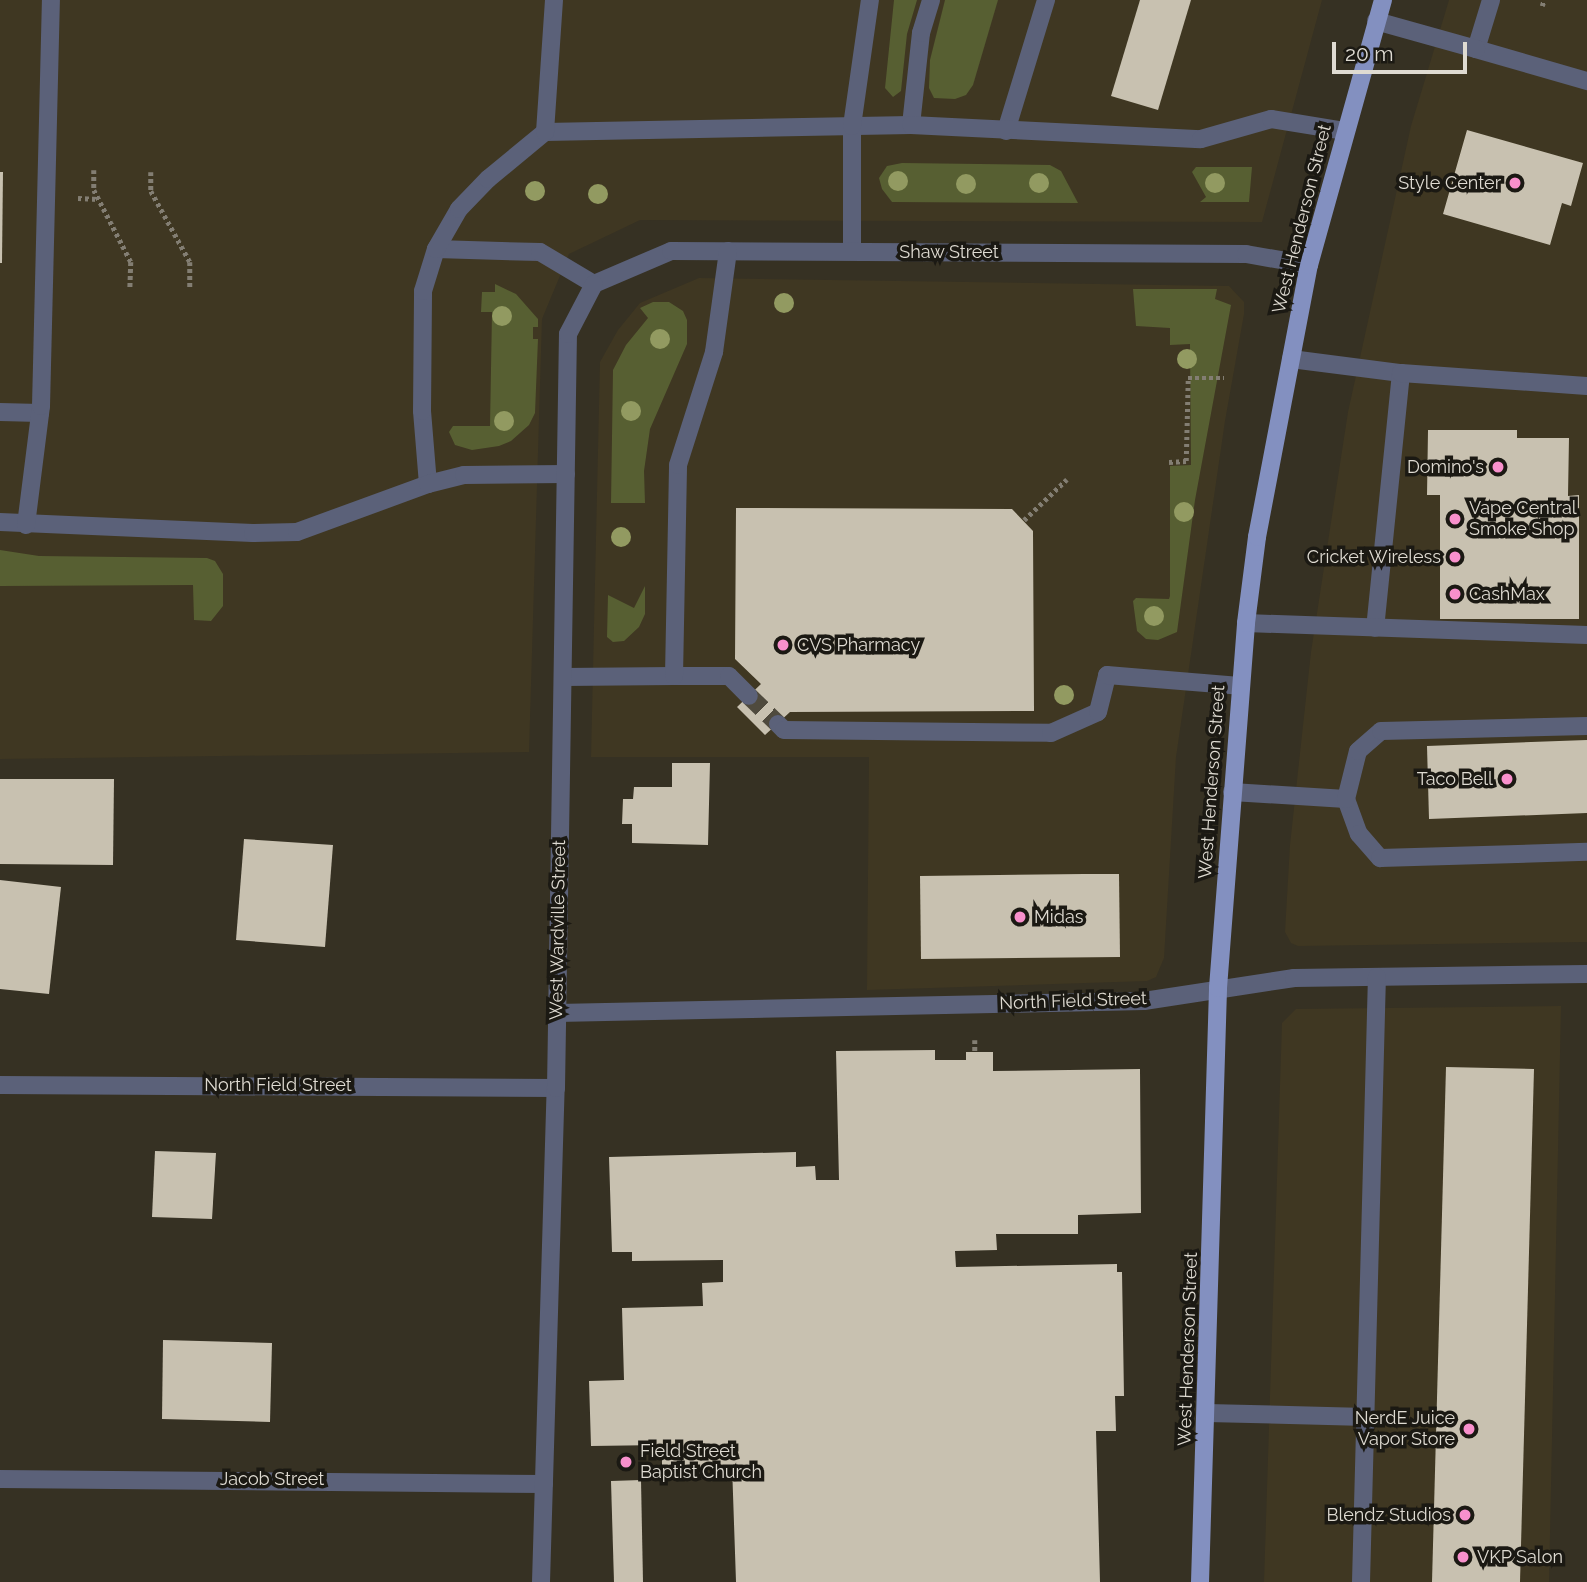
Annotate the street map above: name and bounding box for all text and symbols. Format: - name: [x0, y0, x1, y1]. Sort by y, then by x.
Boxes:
- scale bar: [1335, 28, 1470, 72]
- text: 20 m: [1345, 41, 1393, 66]
- street label: West Henderson Street: [1268, 122, 1336, 316]
- place label: Style Center: [1398, 172, 1501, 194]
- marker: Style Center: [1507, 175, 1523, 191]
- street label: Shaw Street: [899, 241, 999, 263]
- place label: Domino's: [1407, 456, 1484, 478]
- marker: Domino's: [1490, 459, 1506, 475]
- place label: Vape Central Smoke Shop: [1469, 498, 1577, 540]
- marker: Vape Central Smoke Shop: [1447, 511, 1463, 527]
- place label: Cricket Wireless: [1306, 546, 1441, 568]
- marker: Cricket Wireless: [1447, 549, 1463, 565]
- place label: CashMax: [1469, 583, 1545, 605]
- marker: CashMax: [1447, 586, 1463, 602]
- place label: CVS Pharmacy: [797, 634, 920, 656]
- marker: CVS Pharmacy: [775, 637, 791, 653]
- street label: West Henderson Street: [1194, 684, 1230, 880]
- place label: Taco Bell: [1417, 768, 1493, 790]
- marker: Taco Bell: [1499, 771, 1515, 787]
- street label: West Wardville Street: [546, 839, 570, 1021]
- place label: Midas: [1034, 906, 1083, 928]
- marker: Midas: [1012, 909, 1028, 925]
- street label: North Field Street: [999, 988, 1147, 1014]
- street label: North Field Street: [204, 1074, 352, 1096]
- street label: West Henderson Street: [1174, 1252, 1202, 1446]
- place label: NerdE Juice Vapor Store: [1354, 1408, 1455, 1450]
- marker: NerdE Juice Vapor Store: [1461, 1421, 1477, 1437]
- place label: Field Street Baptist Church: [640, 1441, 762, 1484]
- marker: Field Street Baptist Church: [618, 1454, 634, 1470]
- street label: Jacob Street: [220, 1468, 324, 1490]
- place label: Blendz Studios: [1326, 1504, 1451, 1526]
- marker: Blendz Studios: [1457, 1507, 1473, 1523]
- place label: VKP Salon: [1477, 1546, 1563, 1568]
- marker: VKP Salon: [1455, 1549, 1471, 1565]

